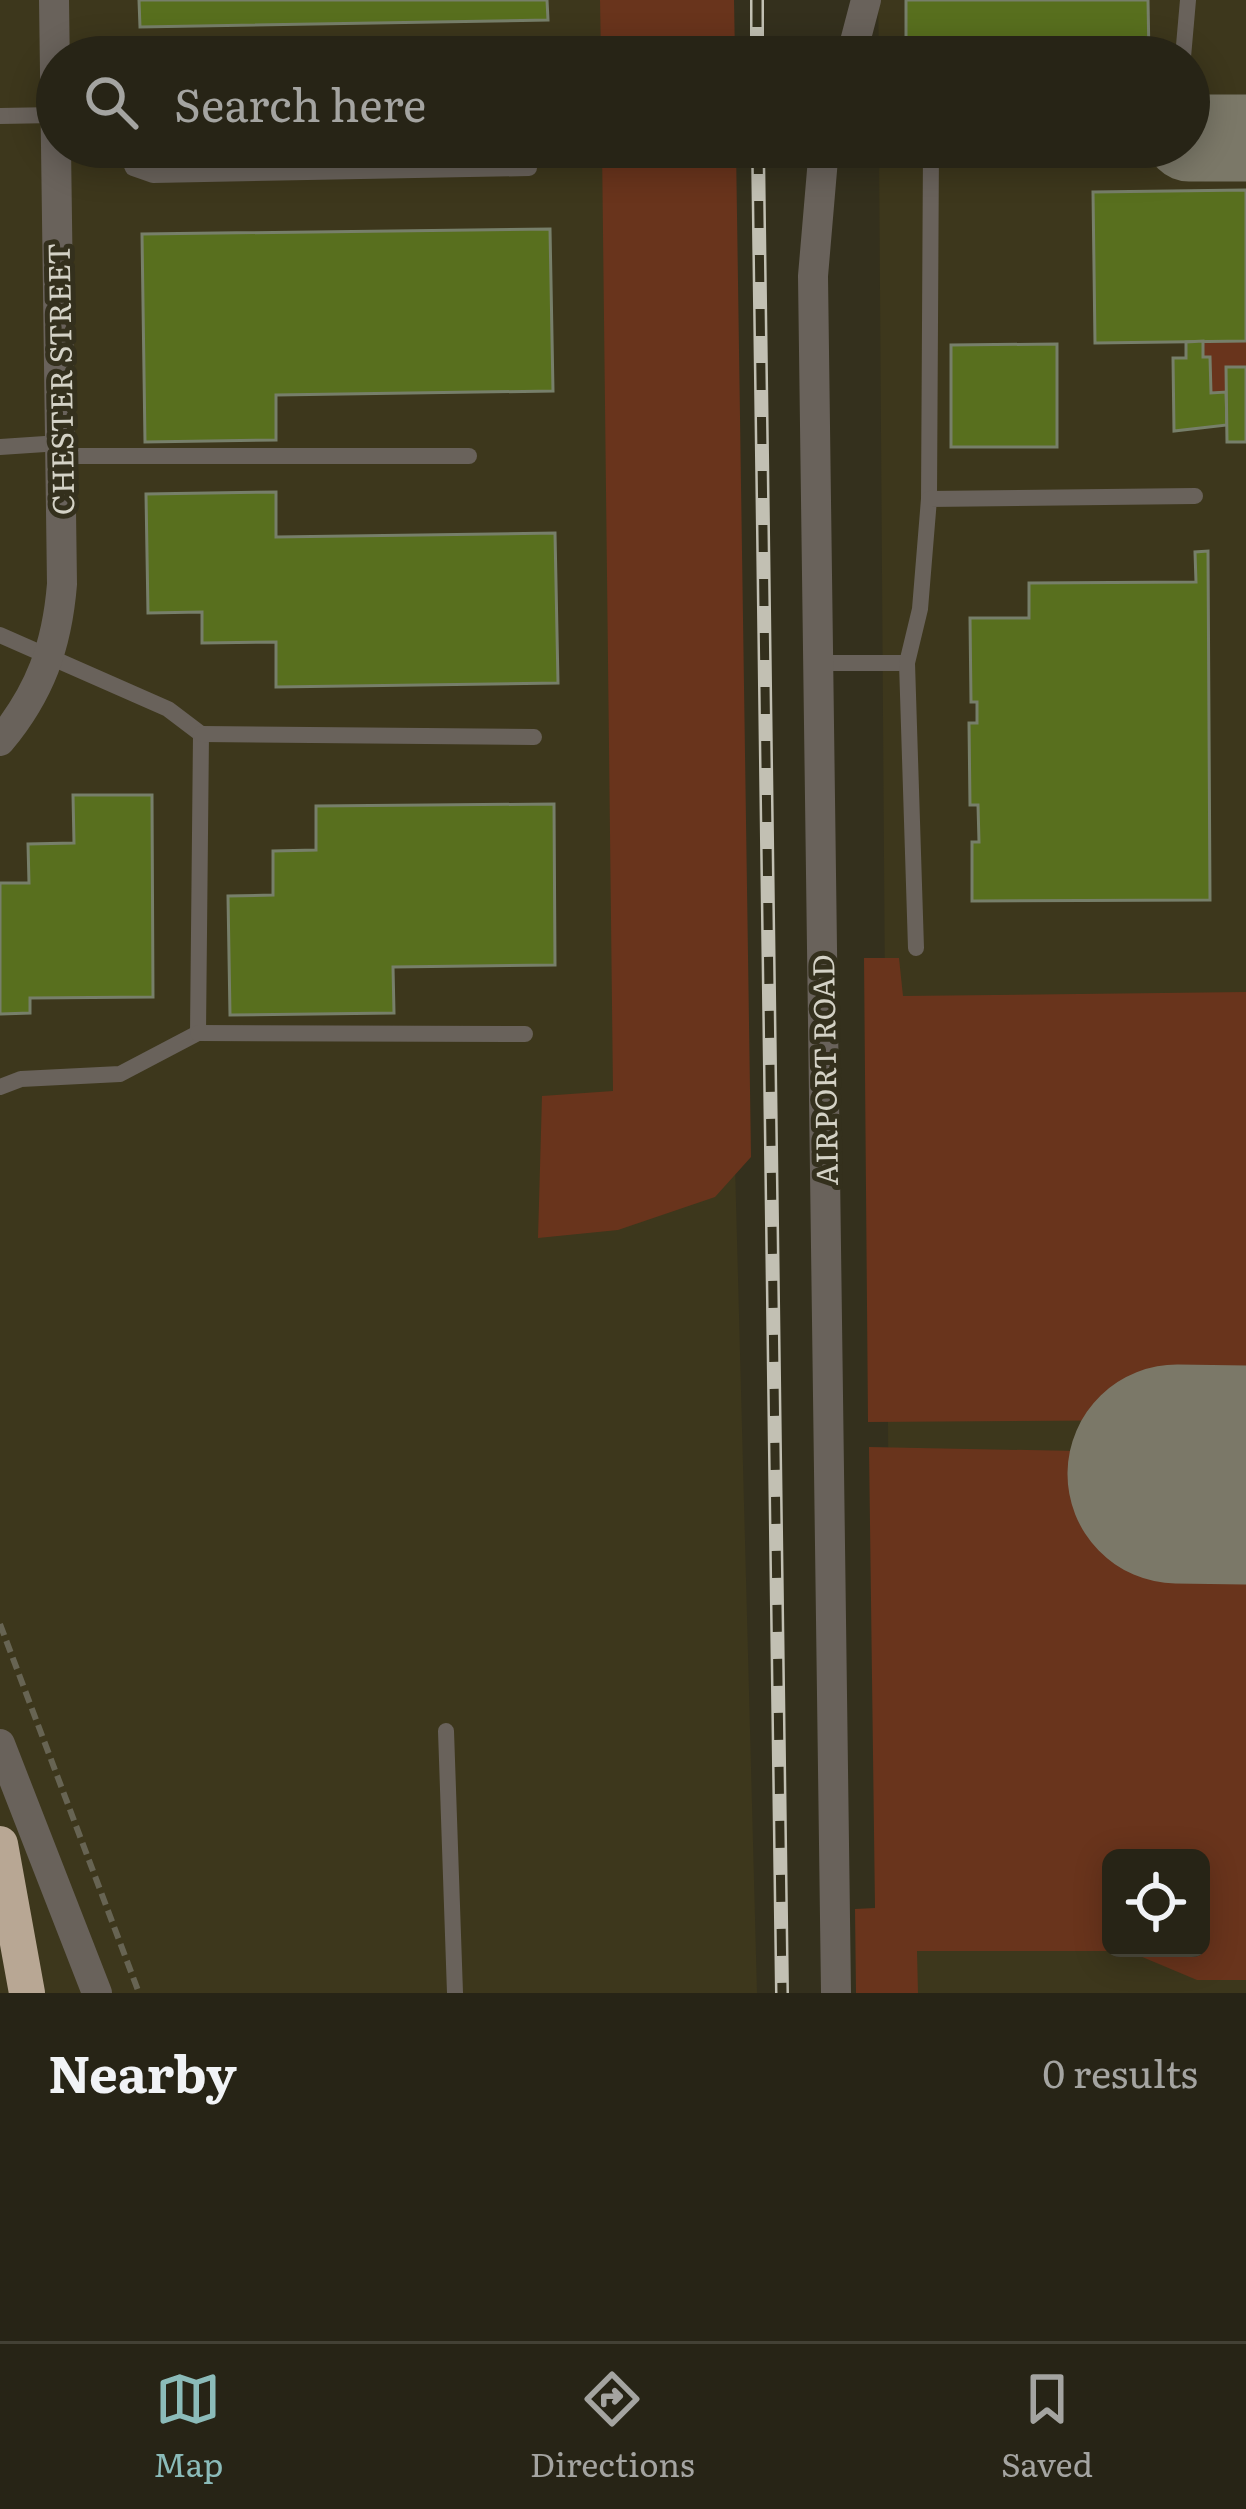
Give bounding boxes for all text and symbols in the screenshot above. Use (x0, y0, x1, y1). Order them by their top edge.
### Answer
search box (36, 36, 1210, 168)
icon: search (78, 69, 144, 135)
text: Search here (174, 69, 426, 136)
street label: CHESTER STREET (35, 242, 83, 516)
street label: AIRPORT ROAD (799, 954, 847, 1186)
map controls (1102, 1849, 1210, 1957)
button: locate (1102, 1849, 1210, 1957)
text: Nearby (48, 2033, 237, 2109)
text: 0 results (1043, 2042, 1198, 2100)
tab: Map (153, 2366, 223, 2487)
tab: Directions (530, 2366, 695, 2487)
tab: Saved (1001, 2366, 1093, 2487)

